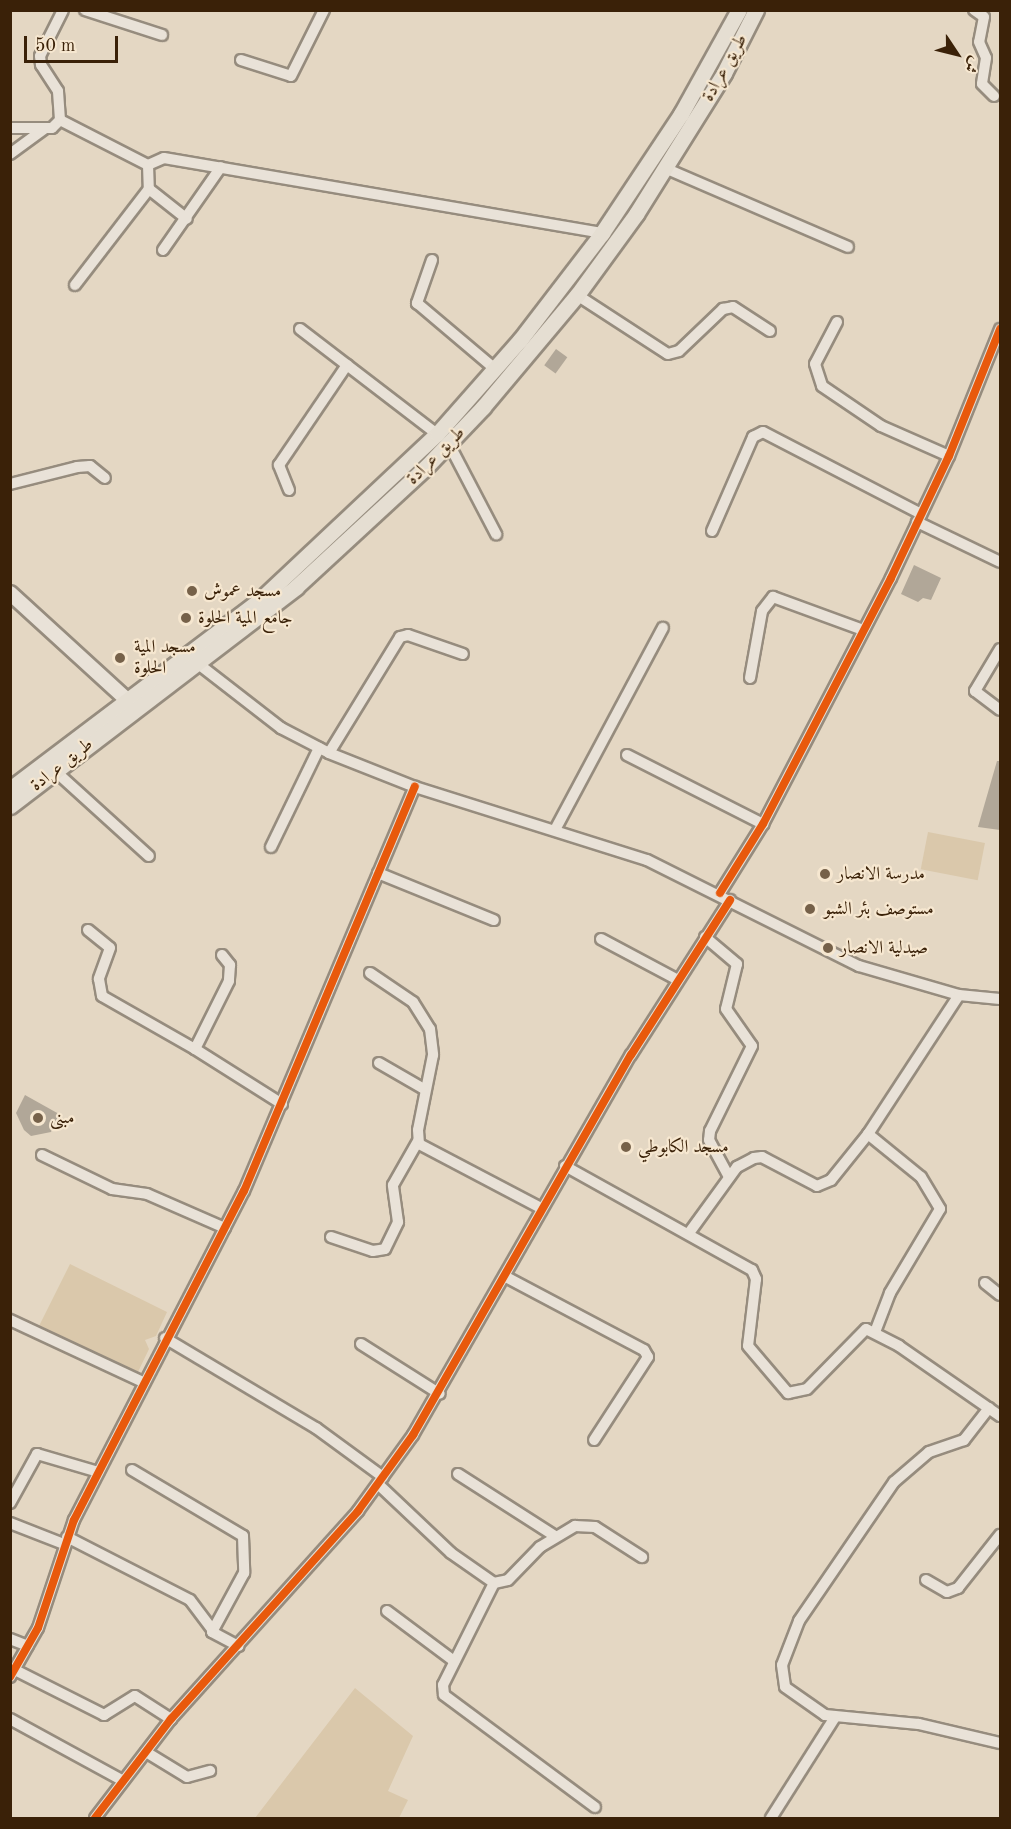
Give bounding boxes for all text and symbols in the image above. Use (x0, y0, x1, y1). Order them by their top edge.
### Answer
scale bar (27, 24, 122, 62)
north arrow (927, 24, 987, 84)
street label: طريق عرادة (698, 31, 752, 105)
text: 50 m (35, 37, 75, 55)
text: ش (961, 53, 983, 75)
street label: طريق عرادة (402, 422, 470, 490)
place label: مسجد عموش (204, 580, 281, 602)
marker: مسجد عموش (185, 584, 199, 598)
place label: جامع المية الحلوة (198, 607, 293, 629)
marker: جامع المية الحلوة (179, 611, 193, 625)
place label: مسجد المية الحلوة (134, 637, 196, 680)
marker: مسجد المية الحلوة (111, 649, 129, 667)
street label: طريق عرادة (26, 734, 98, 796)
place label: مدرسة الانصار (837, 863, 925, 885)
marker: مدرسة الانصار (818, 867, 832, 881)
place label: مستوصف بئر الشبو (824, 898, 934, 920)
marker: مستوصف بئر الشبو (801, 900, 819, 918)
place label: صيدلية الانصار (840, 937, 928, 959)
marker: صيدلية الانصار (821, 941, 835, 955)
place label: مبنى (50, 1107, 74, 1129)
marker: مبنى (31, 1111, 45, 1125)
place label: مسجد الكابوطي (638, 1136, 729, 1158)
marker: مسجد الكابوطي (619, 1140, 633, 1154)

